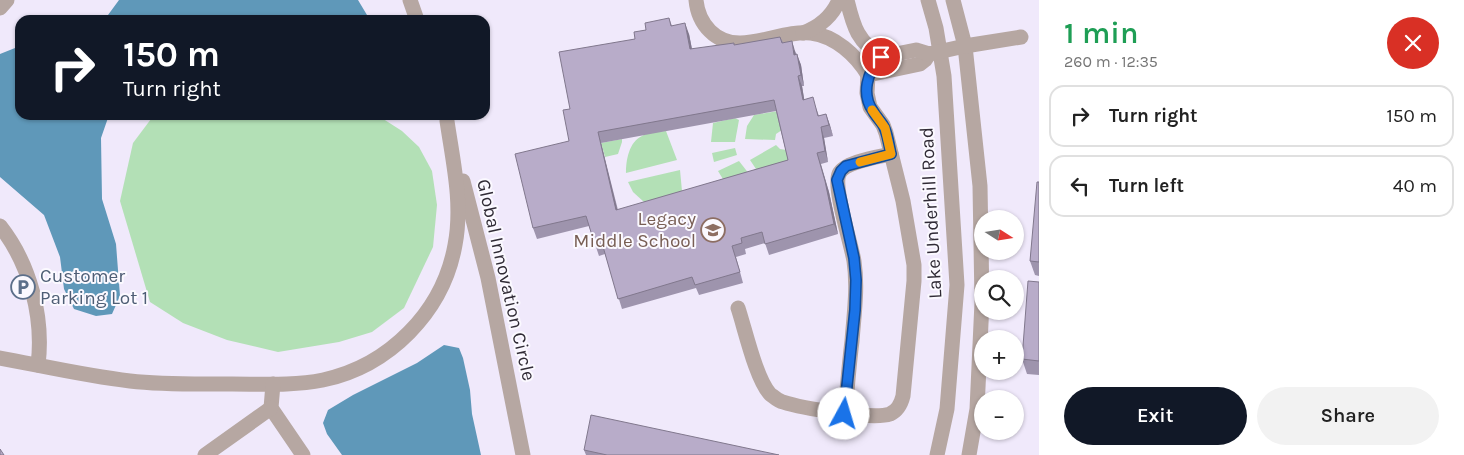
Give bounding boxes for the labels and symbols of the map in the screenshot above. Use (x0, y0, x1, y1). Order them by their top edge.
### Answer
pin (860, 36, 902, 78)
street label: Lake Underhill Road (916, 126, 946, 300)
street label: Global Innovation Circle (472, 177, 540, 383)
place label: Legacy Middle School (573, 208, 696, 252)
north arrow (974, 210, 1024, 260)
school or university icon: Legacy Middle School (700, 217, 726, 243)
place label: Customer Parking Lot 1 (40, 265, 148, 309)
parking icon: Customer Parking Lot 1 (10, 274, 36, 300)
position arrow (817, 387, 869, 439)

